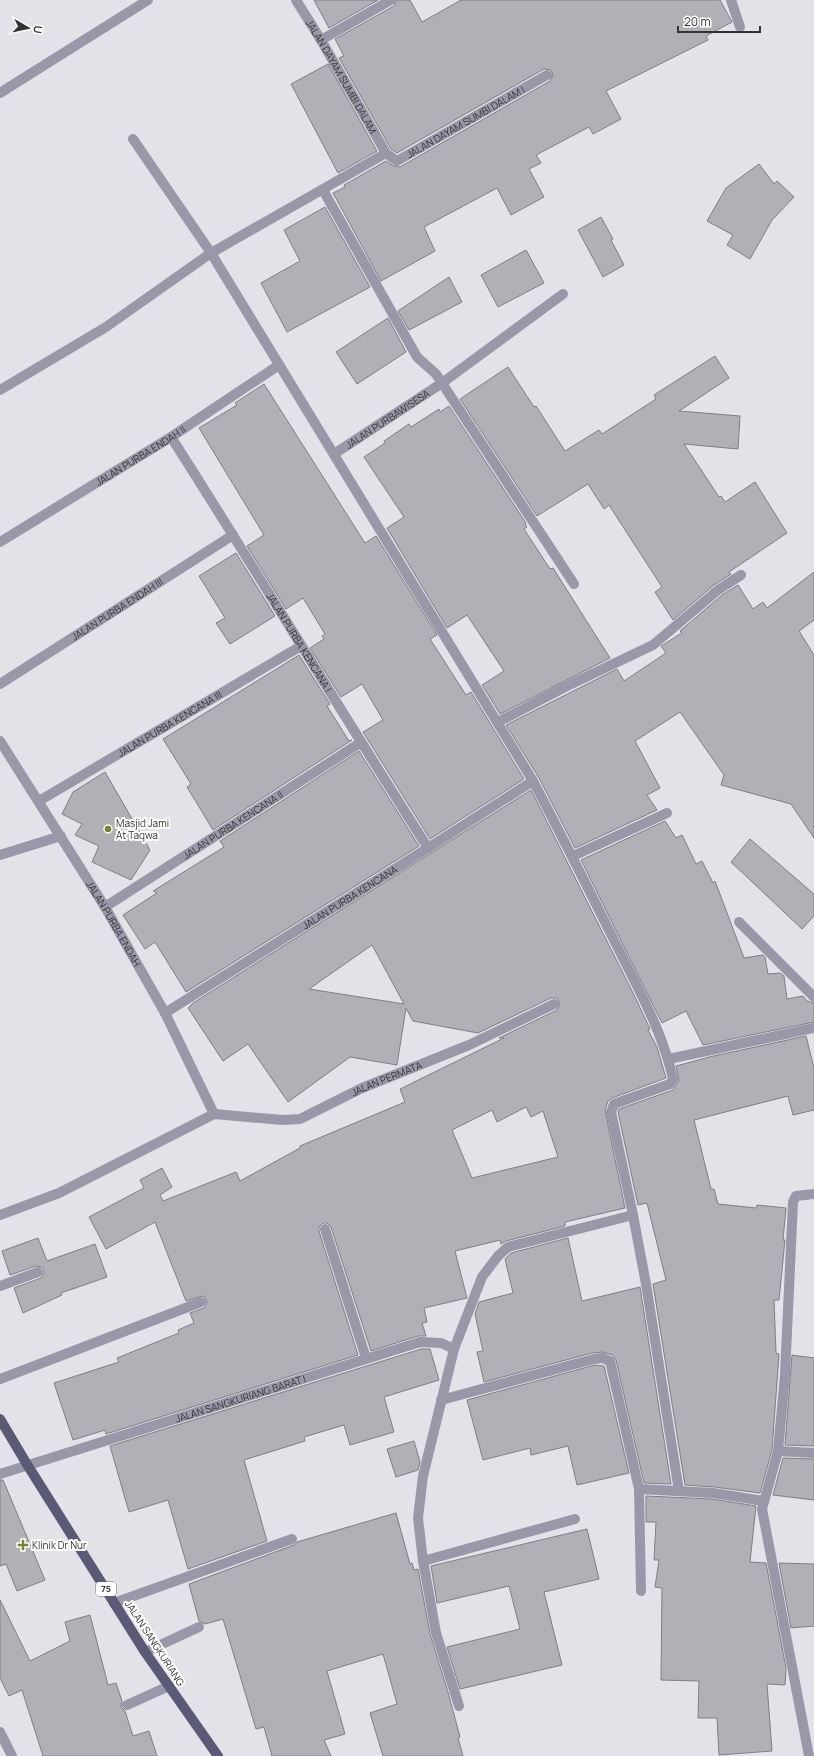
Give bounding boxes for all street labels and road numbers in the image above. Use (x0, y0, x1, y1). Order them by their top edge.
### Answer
street label: JALAN DAYAM SUMBI DALAM (303, 17, 380, 136)
street label: JALAN DAYAM SUMBI DALAM I (404, 82, 527, 161)
street label: JALAN PURBAWISESA (343, 386, 433, 452)
street label: JALAN PURBA ENDAH II (93, 422, 188, 489)
street label: JALAN PURBA ENDAH III (69, 575, 166, 644)
street label: JALAN PURBA KENCANA I (263, 590, 335, 695)
street label: JALAN PURBA KENCANA III (115, 687, 225, 760)
street label: JALAN PURBA KENCANA II (180, 787, 286, 862)
street label: JALAN PURBA KENCANA (299, 862, 401, 932)
street label: JALAN PURBA ENDAH (83, 878, 144, 969)
street label: JALAN PERMATA (349, 1057, 425, 1099)
street label: JALAN SANGKURIANG BARAT I (173, 1371, 307, 1426)
road number: 75 (96, 1582, 116, 1596)
street label: JALAN SANGKURIANG (122, 1598, 188, 1688)

